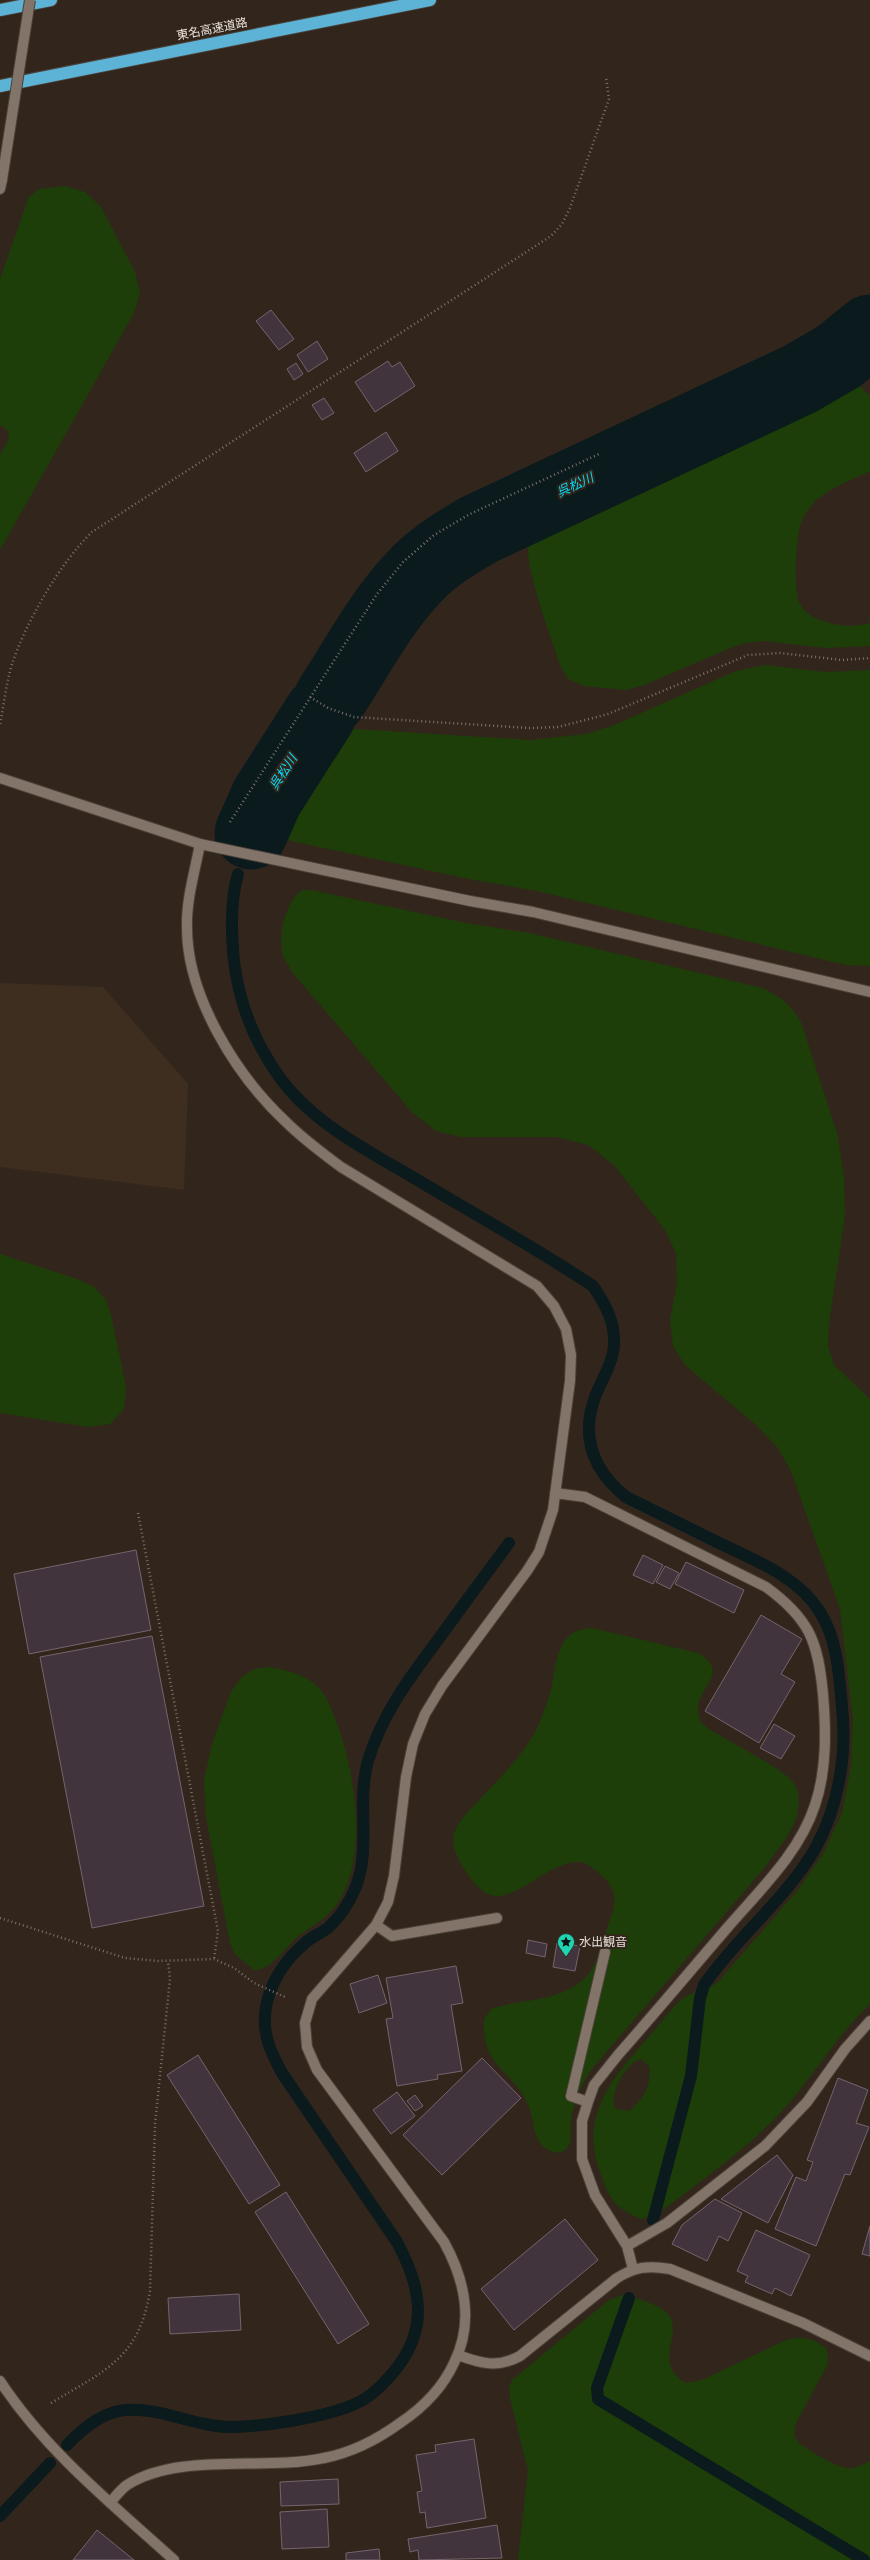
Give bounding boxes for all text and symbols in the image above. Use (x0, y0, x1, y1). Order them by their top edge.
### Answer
street label: 東名高速道路 (175, 15, 249, 43)
water label: 呉松川 (554, 469, 598, 500)
water label: 呉松川 (266, 750, 301, 792)
place icon: 水出観音 (556, 1932, 576, 1957)
place label: 水出観音 (579, 1935, 627, 1949)

